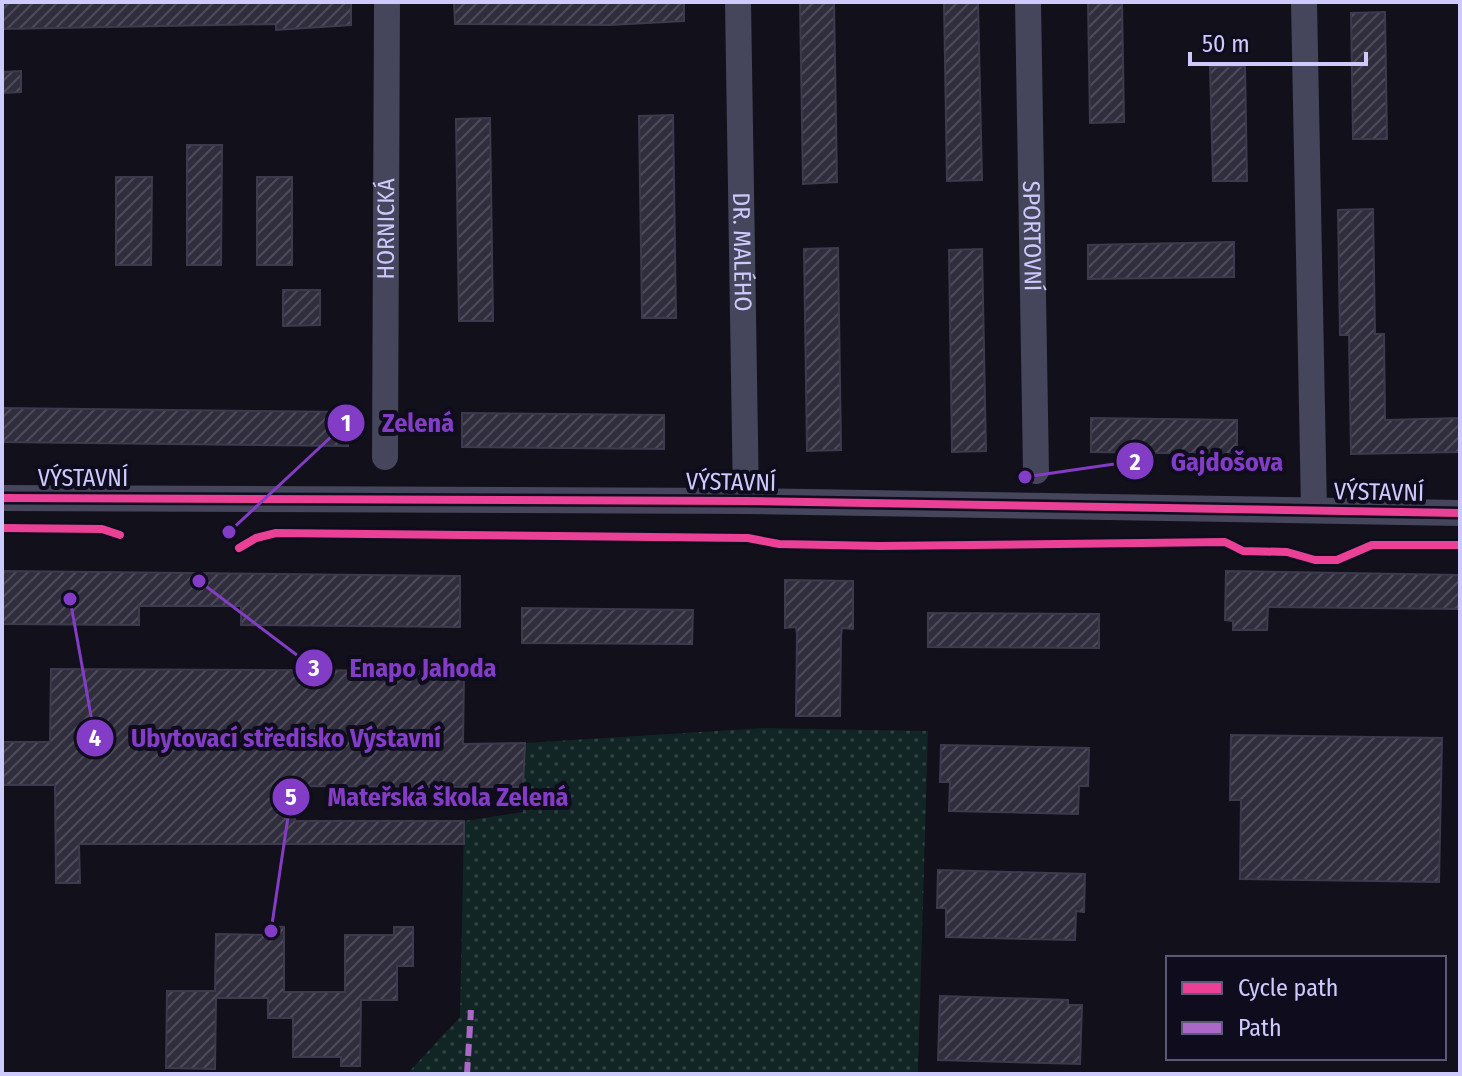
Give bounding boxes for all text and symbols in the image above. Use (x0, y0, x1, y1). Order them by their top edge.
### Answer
scale bar (1190, 16, 1366, 66)
text: 50 m (1202, 30, 1250, 58)
street label: HORNICKÁ (371, 178, 400, 280)
street label: SPORTOVNÍ (1017, 180, 1048, 291)
street label: DR. MALÉHO (727, 192, 757, 312)
callout: Zelená (326, 398, 470, 448)
text: Zelená (382, 408, 454, 439)
text: 1 (341, 409, 351, 437)
callout: Gajdošova (1115, 436, 1300, 486)
text: Gajdošova (1171, 447, 1283, 478)
text: 2 (1128, 448, 1141, 476)
street label: VÝSTAVNÍ (38, 463, 128, 492)
street label: VÝSTAVNÍ (686, 466, 776, 497)
street label: VÝSTAVNÍ (1334, 476, 1424, 507)
callout: Enapo Jahoda (294, 643, 513, 693)
text: Enapo Jahoda (349, 653, 497, 684)
text: 3 (307, 654, 320, 682)
callout: Ubytovací středisko Výstavní (75, 713, 457, 763)
text: Ubytovací středisko Výstavní (131, 723, 441, 754)
text: 4 (89, 724, 101, 752)
callout: Mateřská škola Zelená (271, 772, 584, 822)
text: Mateřská škola Zelená (328, 782, 569, 813)
text: 5 (285, 783, 297, 811)
legend (1166, 956, 1446, 1060)
text: Cycle path (1238, 974, 1338, 1002)
text: Path (1238, 1014, 1282, 1042)

